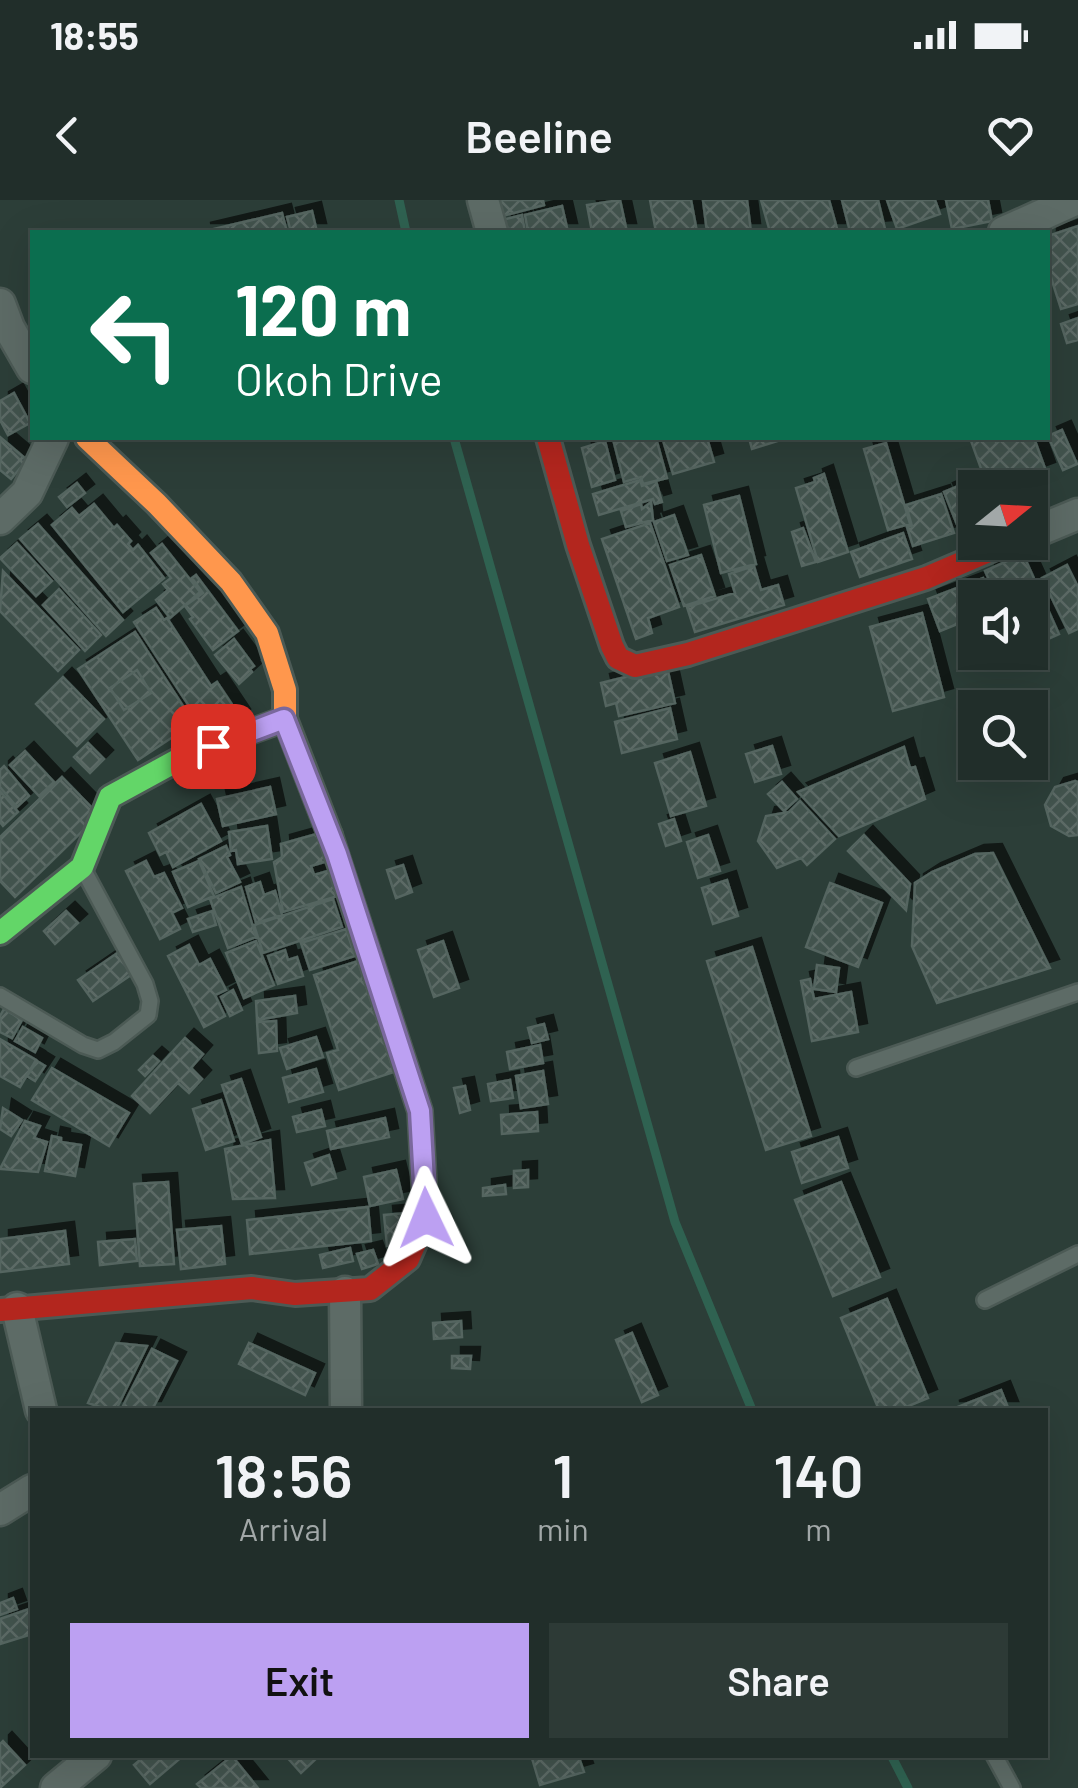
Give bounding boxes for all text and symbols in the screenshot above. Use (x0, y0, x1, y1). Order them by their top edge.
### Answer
text: 18:55 (50, 12, 139, 58)
icon: back (40, 108, 95, 163)
text: Beeline (465, 108, 613, 162)
icon: heart (983, 108, 1038, 163)
text: 120 m (235, 266, 411, 350)
icon: left (70, 270, 200, 400)
text: Okoh Drive (235, 351, 443, 405)
north arrow (958, 470, 1048, 560)
map controls (958, 470, 1048, 780)
button: sound (958, 580, 1048, 670)
button: search (958, 690, 1048, 780)
pin (171, 704, 256, 789)
icon: arrive (186, 719, 241, 774)
position arrow (374, 1166, 478, 1270)
text: 18:56 (214, 1438, 352, 1510)
text: 1 (552, 1438, 573, 1510)
text: 140 (773, 1438, 864, 1510)
text: Arrival (239, 1509, 328, 1547)
text: min (537, 1509, 589, 1547)
text: m (805, 1509, 832, 1547)
button: Exit (70, 1623, 529, 1738)
button: Share (549, 1623, 1008, 1738)

